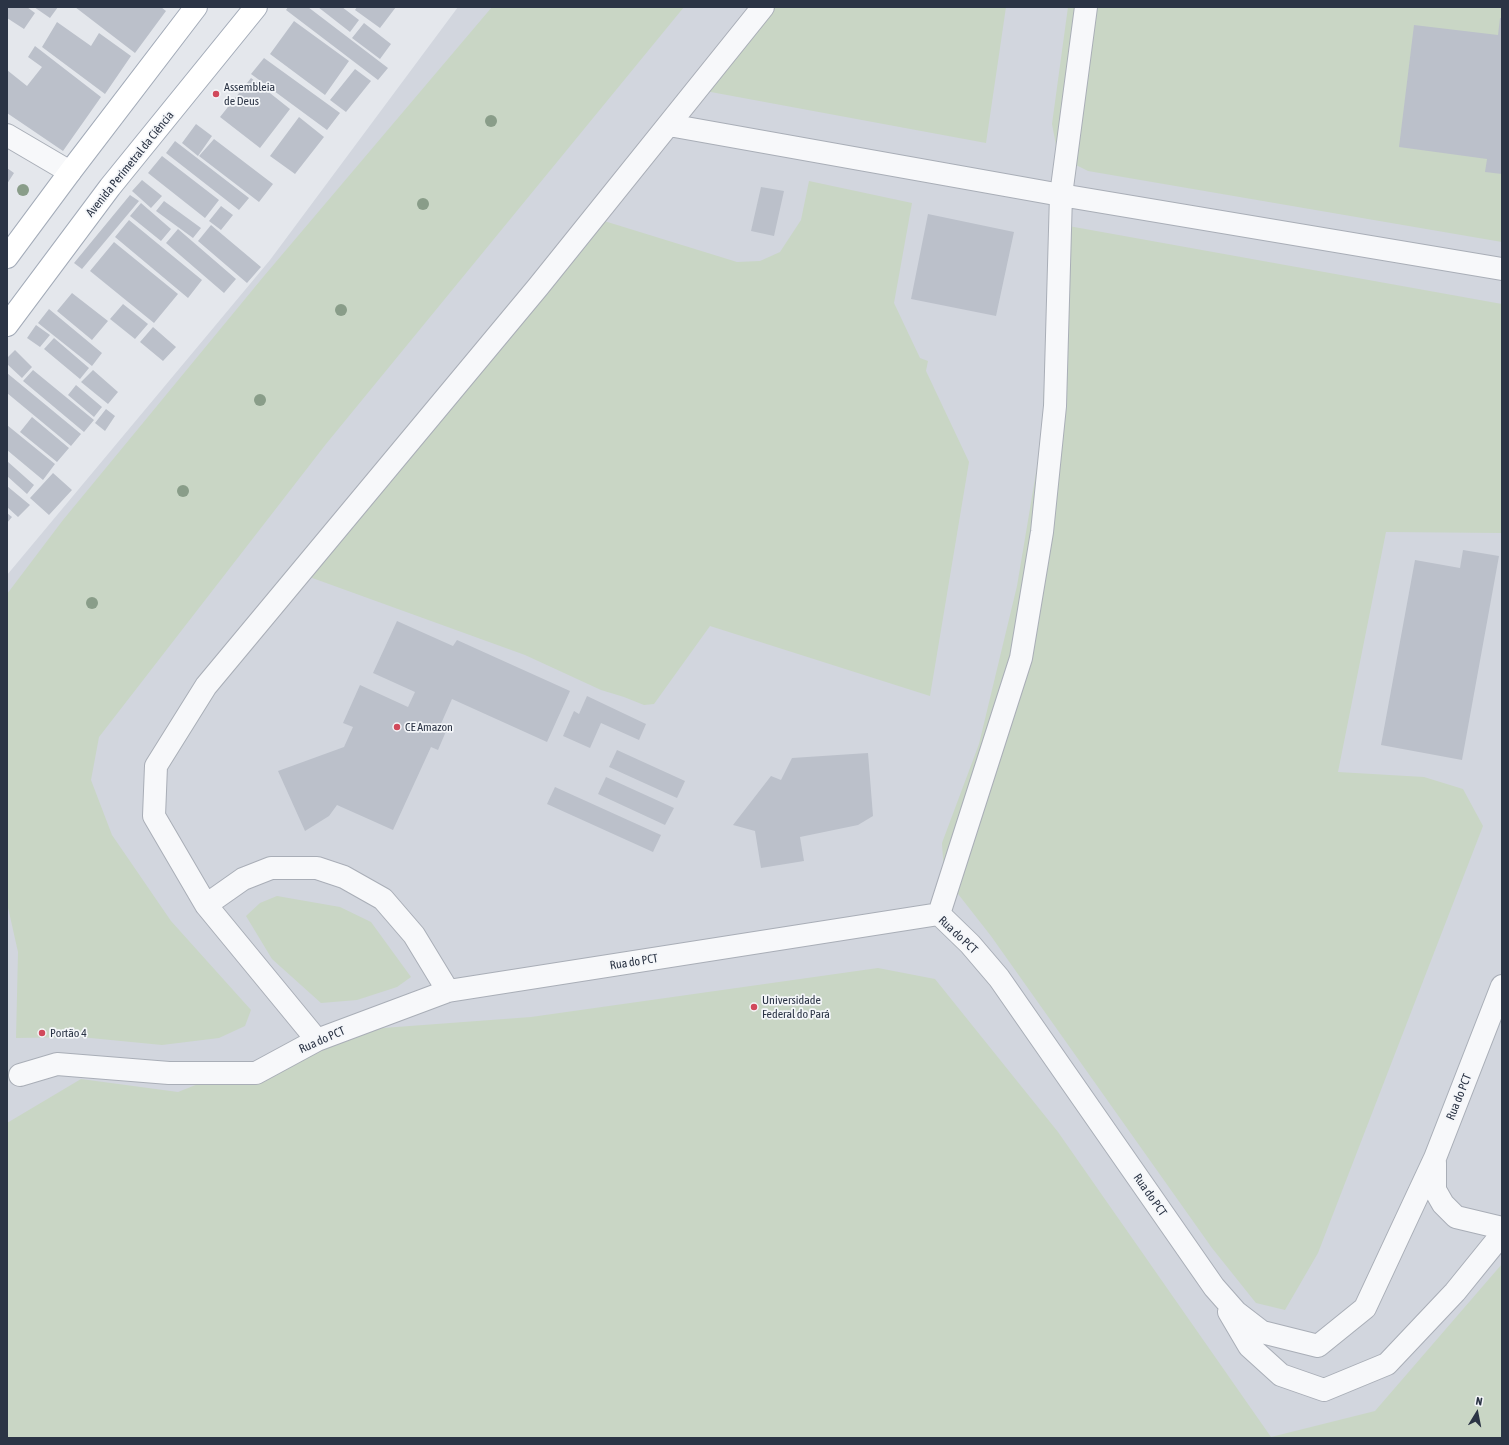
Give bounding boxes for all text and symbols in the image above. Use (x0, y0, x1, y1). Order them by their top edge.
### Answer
place label: Assembleia de Deus (224, 80, 275, 108)
marker: Assembleia de Deus (211, 89, 221, 99)
street label: Avenida Perimetral da Ciência (83, 108, 177, 220)
place label: CE Amazon (405, 720, 453, 734)
marker: CE Amazon (392, 722, 402, 732)
street label: Rua do PCT (935, 913, 981, 957)
street label: Rua do PCT (609, 951, 659, 973)
place label: Universidade Federal do Pará (762, 993, 830, 1021)
marker: Universidade Federal do Pará (749, 1002, 759, 1012)
street label: Rua do PCT (297, 1024, 347, 1056)
place label: Portão 4 (50, 1026, 87, 1040)
marker: Portão 4 (37, 1028, 47, 1038)
street label: Rua do PCT (1443, 1072, 1475, 1122)
street label: Rua do PCT (1130, 1171, 1170, 1219)
north arrow (1457, 1393, 1497, 1433)
text: N (1475, 1395, 1483, 1408)

